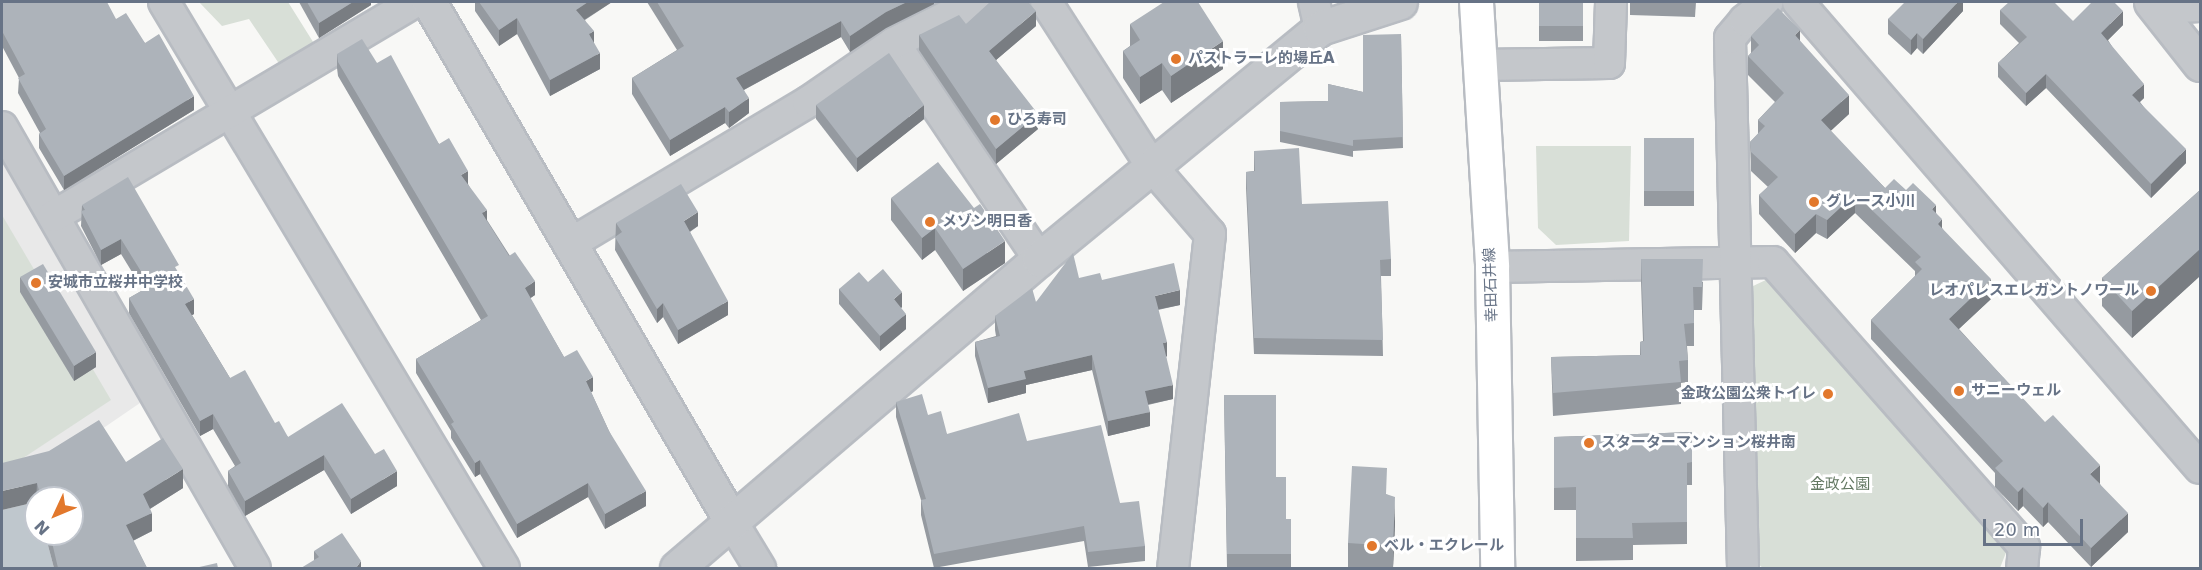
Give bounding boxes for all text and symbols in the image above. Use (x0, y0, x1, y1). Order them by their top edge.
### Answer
place label: パストラーレ的場丘A (1188, 50, 1335, 68)
marker: パストラーレ的場丘A (1169, 52, 1183, 66)
place label: ひろ寿司 (1007, 111, 1067, 129)
marker: ひろ寿司 (988, 113, 1002, 127)
place label: グレース小川 (1826, 193, 1916, 211)
marker: グレース小川 (1807, 195, 1821, 209)
place label: メゾン明日香 (942, 213, 1032, 231)
marker: メゾン明日香 (923, 215, 937, 229)
street label: 幸田石井線 (1481, 247, 1501, 323)
place label: 安城市立桜井中学校 (48, 274, 183, 292)
marker: 安城市立桜井中学校 (29, 276, 43, 290)
place label: レオパレスエレガントノワール (1929, 282, 2139, 300)
marker: レオパレスエレガントノワール (2144, 284, 2158, 298)
place label: サニーウェル (1971, 382, 2061, 400)
marker: サニーウェル (1952, 384, 1966, 398)
place label: 金政公園公衆トイレ (1681, 385, 1816, 403)
marker: 金政公園公衆トイレ (1821, 387, 1835, 401)
place label: スターターマンション桜井南 (1601, 434, 1796, 452)
marker: スターターマンション桜井南 (1582, 436, 1596, 450)
park label: 金政公園 (1810, 476, 1870, 494)
north arrow (24, 486, 84, 546)
scale bar (1986, 507, 2086, 545)
text: N (31, 516, 54, 539)
text: 20 m (1994, 519, 2040, 540)
place label: ベル・エクレール (1384, 537, 1504, 555)
marker: ベル・エクレール (1365, 539, 1379, 553)

